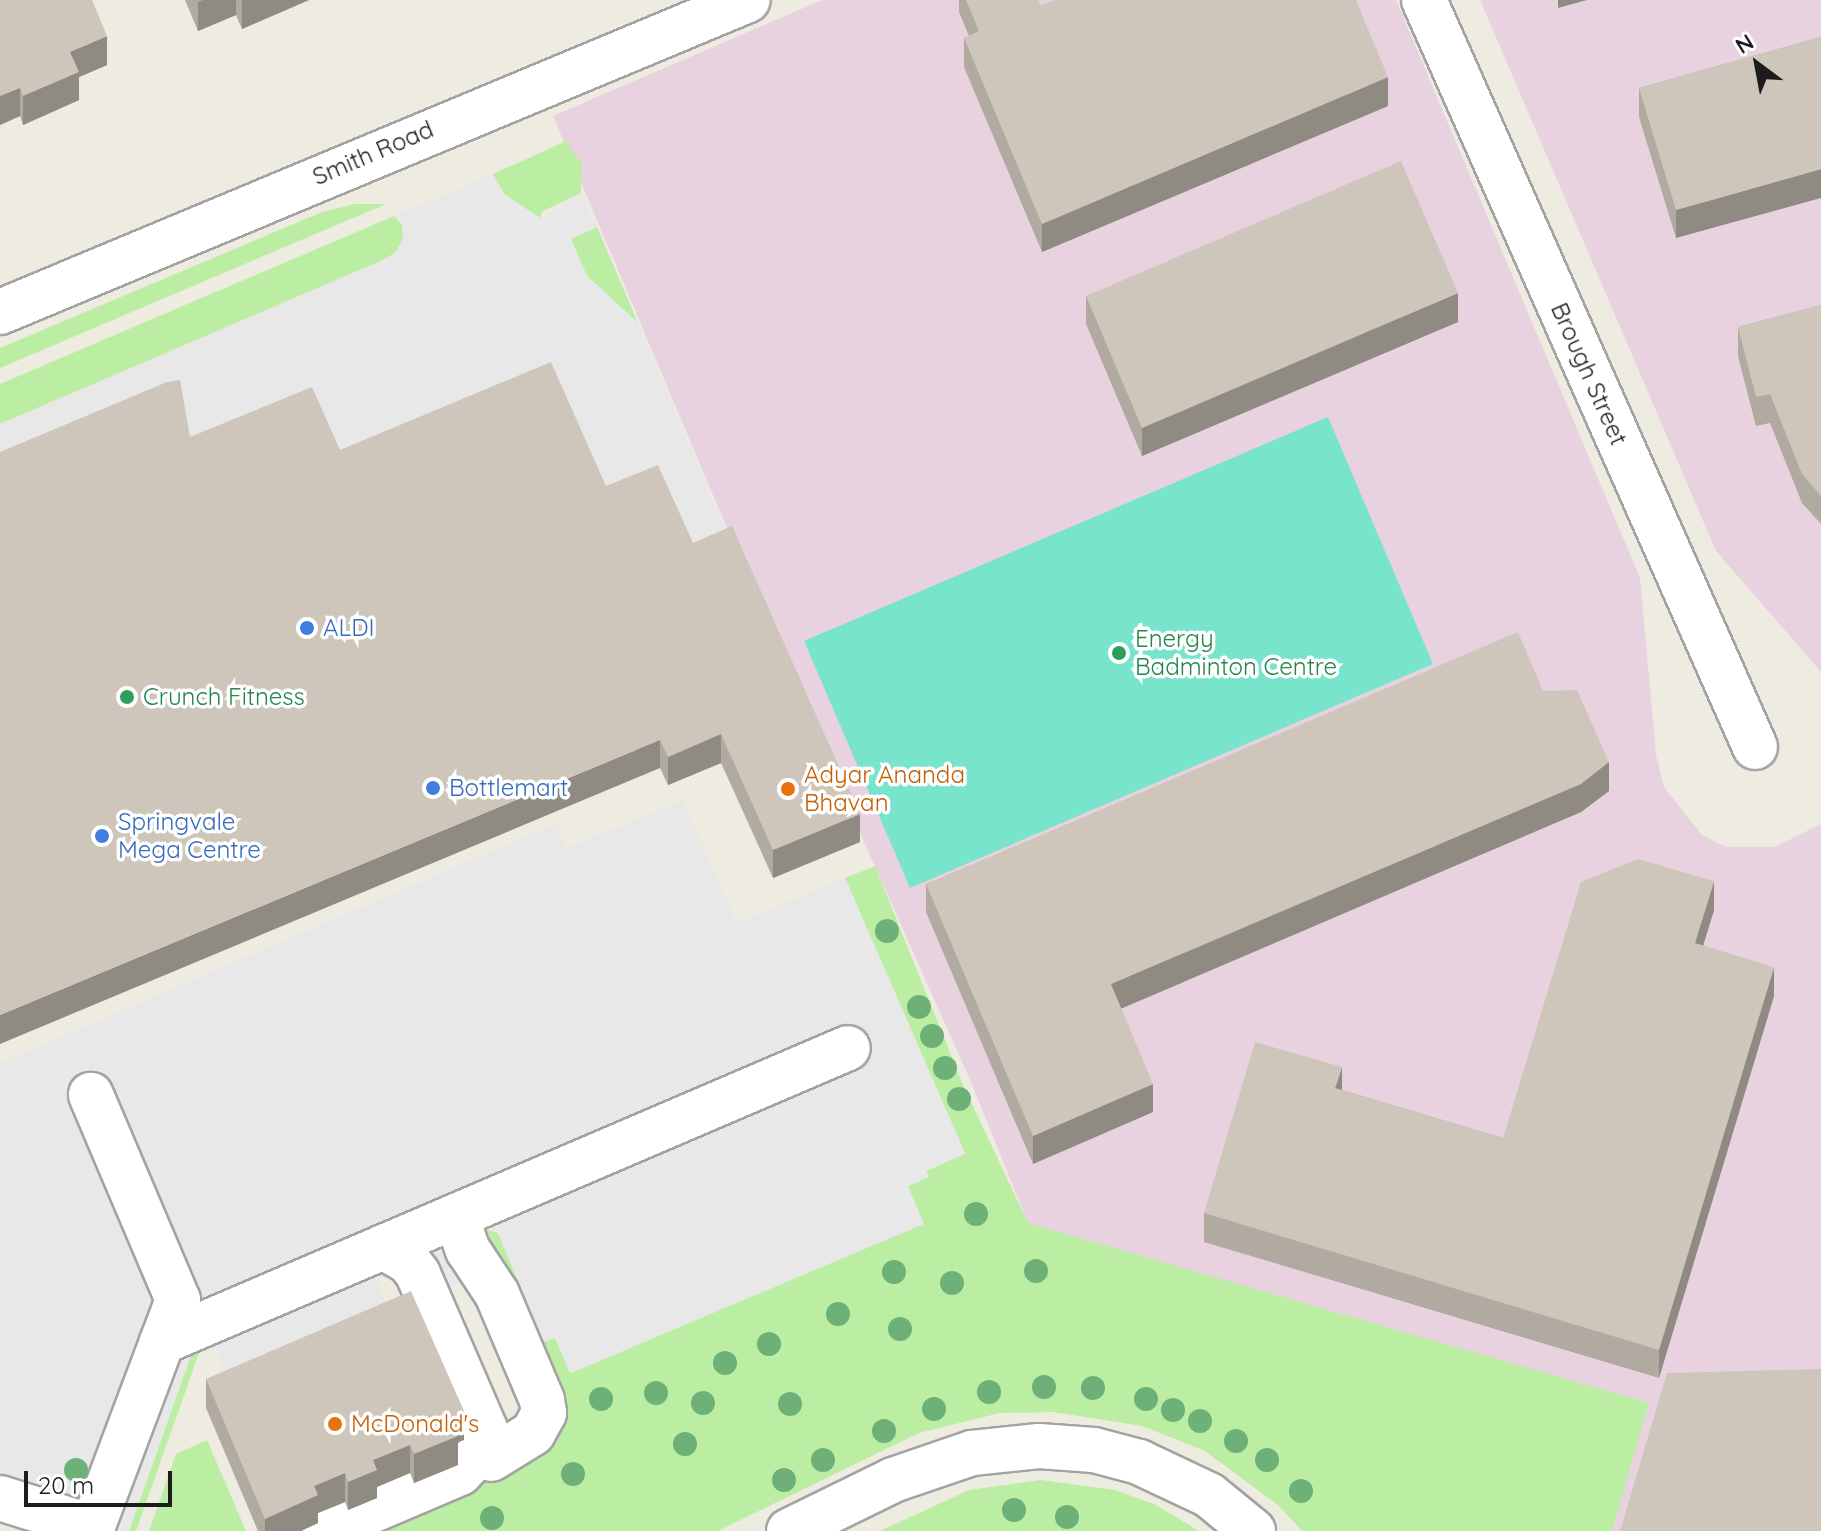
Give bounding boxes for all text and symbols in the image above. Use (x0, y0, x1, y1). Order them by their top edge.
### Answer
north arrow (1717, 24, 1797, 104)
text: N (1730, 27, 1759, 60)
street label: Smith Road (308, 115, 438, 191)
street label: Brough Street (1545, 298, 1633, 450)
place label: ALDI (323, 614, 375, 642)
marker: ALDI (298, 619, 316, 637)
place label: Energy Badminton Centre (1135, 625, 1337, 681)
marker: Energy Badminton Centre (1110, 644, 1128, 662)
place label: Crunch Fitness (143, 683, 305, 711)
marker: Crunch Fitness (118, 688, 136, 706)
place label: Adyar Ananda Bhavan (804, 761, 965, 817)
place label: Bottlemart (449, 774, 568, 802)
marker: Bottlemart (424, 779, 442, 797)
marker: Adyar Ananda Bhavan (779, 780, 797, 798)
place label: Springvale Mega Centre (118, 808, 261, 864)
marker: Springvale Mega Centre (93, 827, 111, 845)
place label: McDonald's (351, 1410, 479, 1438)
marker: McDonald's (326, 1415, 344, 1433)
scale bar (28, 1455, 176, 1505)
text: 20 m (38, 1470, 94, 1500)

